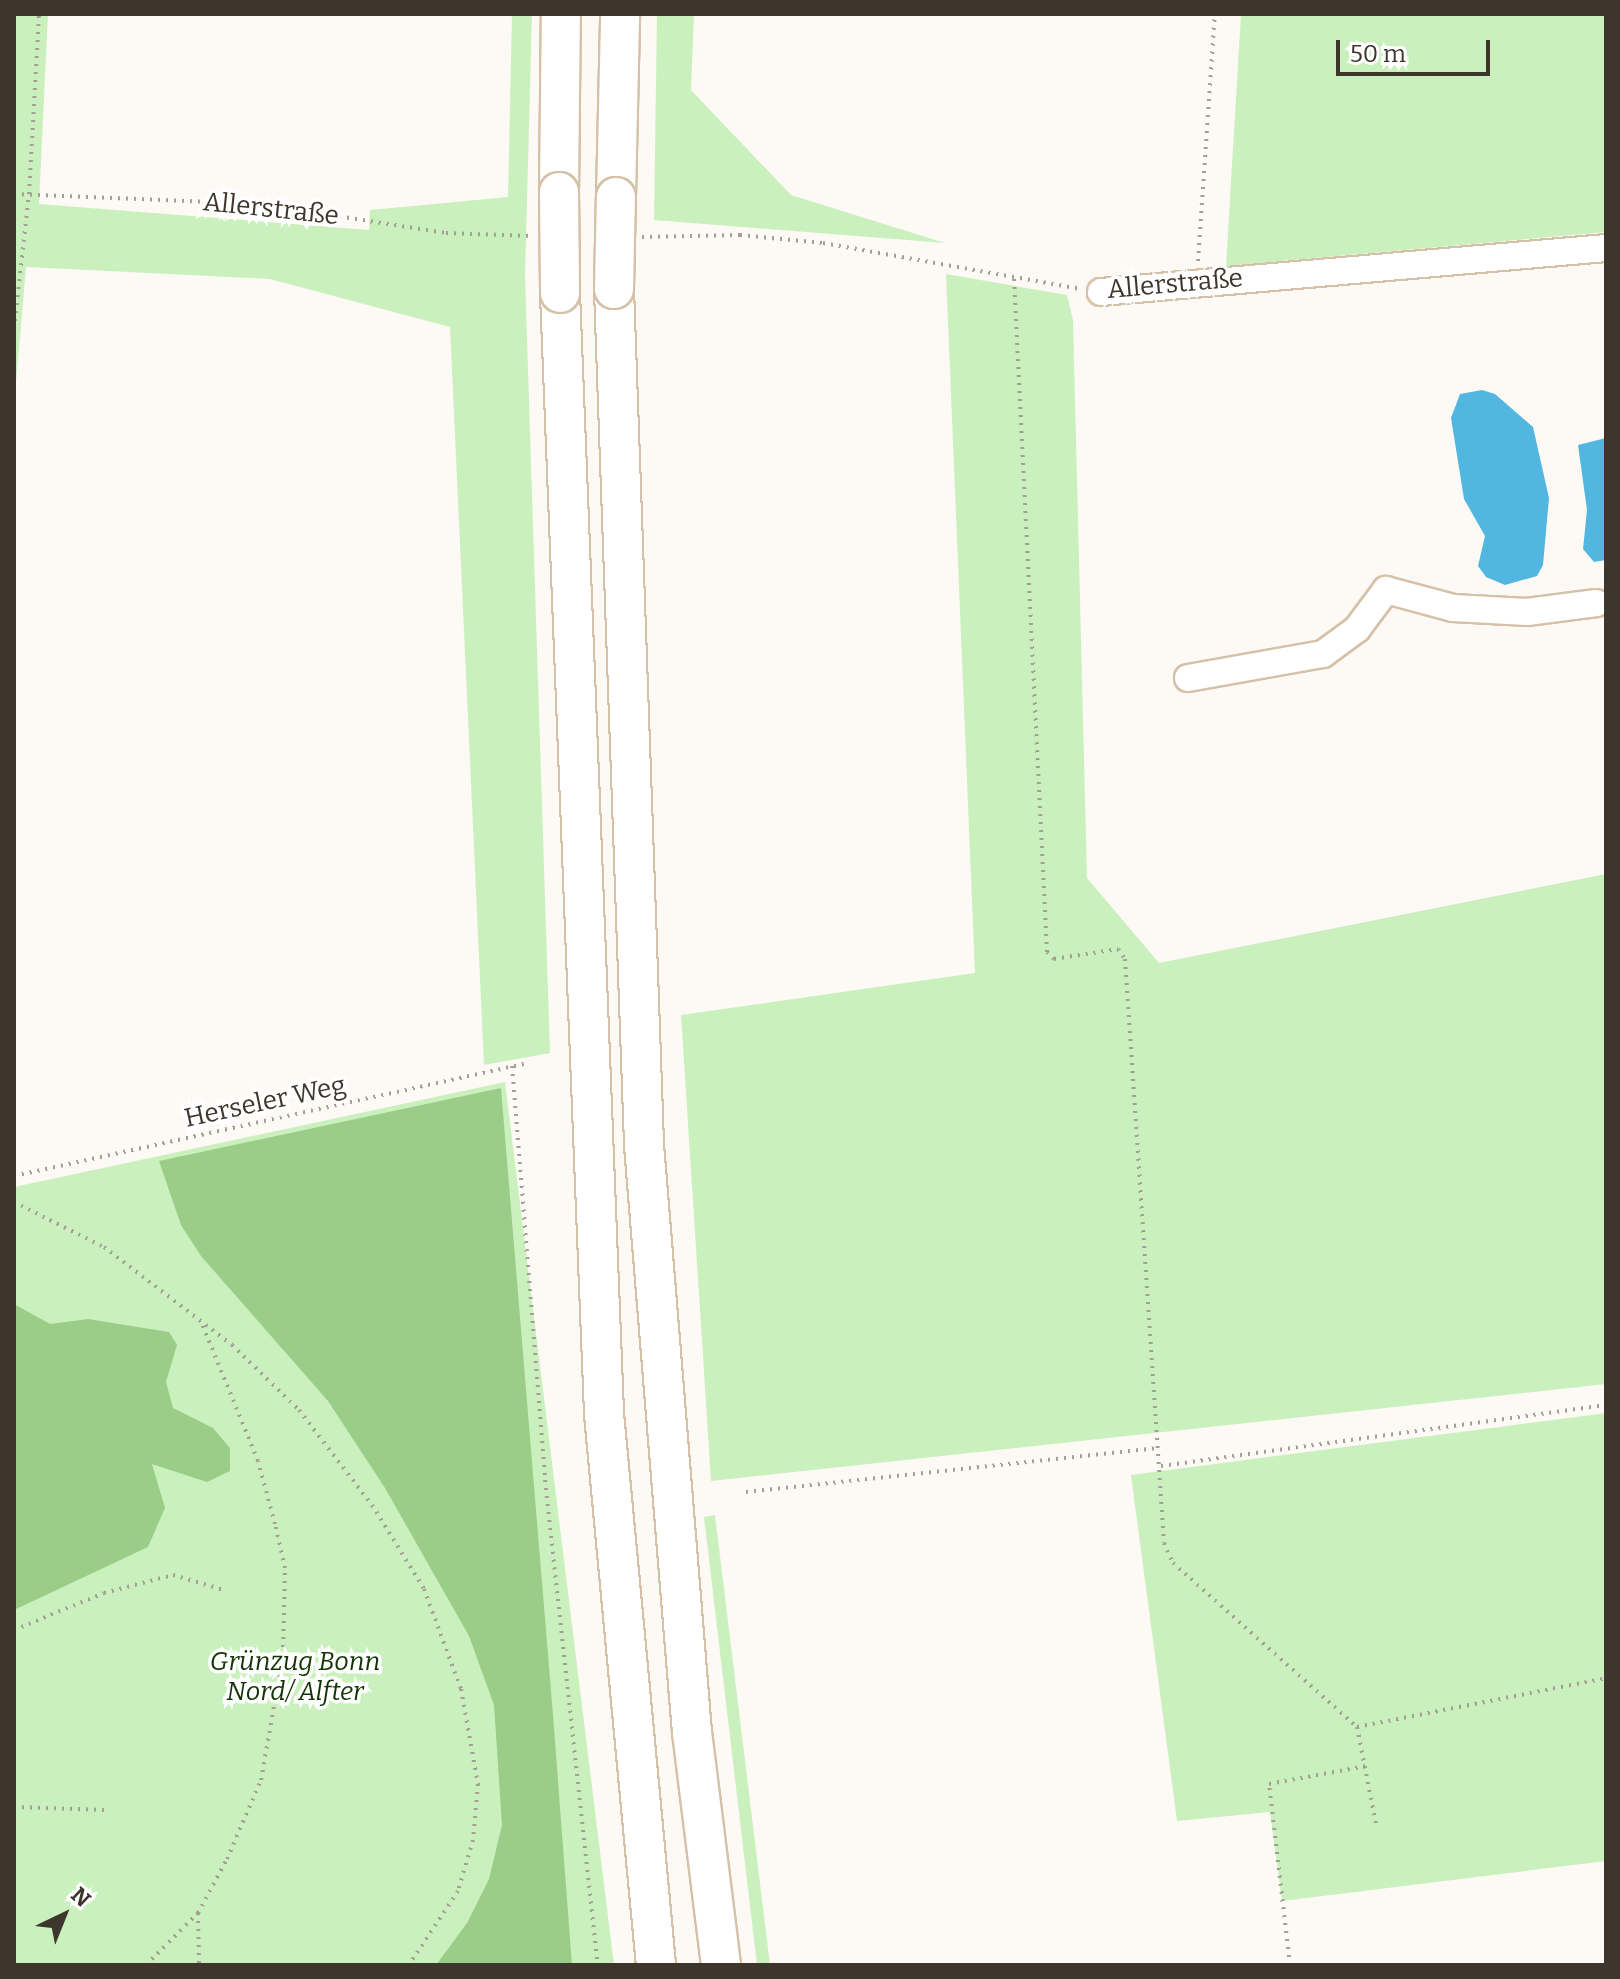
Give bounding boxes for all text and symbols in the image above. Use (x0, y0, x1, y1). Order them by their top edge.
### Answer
scale bar (1340, 24, 1494, 74)
text: 50 m (1350, 40, 1406, 68)
street label: Allerstraße (202, 186, 340, 232)
street label: Allerstraße (1106, 263, 1244, 305)
street label: Herseler Weg (181, 1070, 349, 1134)
park label: Grünzug Bonn Nord/ Alfter (210, 1646, 380, 1708)
north arrow (24, 1875, 104, 1955)
text: N (65, 1881, 96, 1913)

